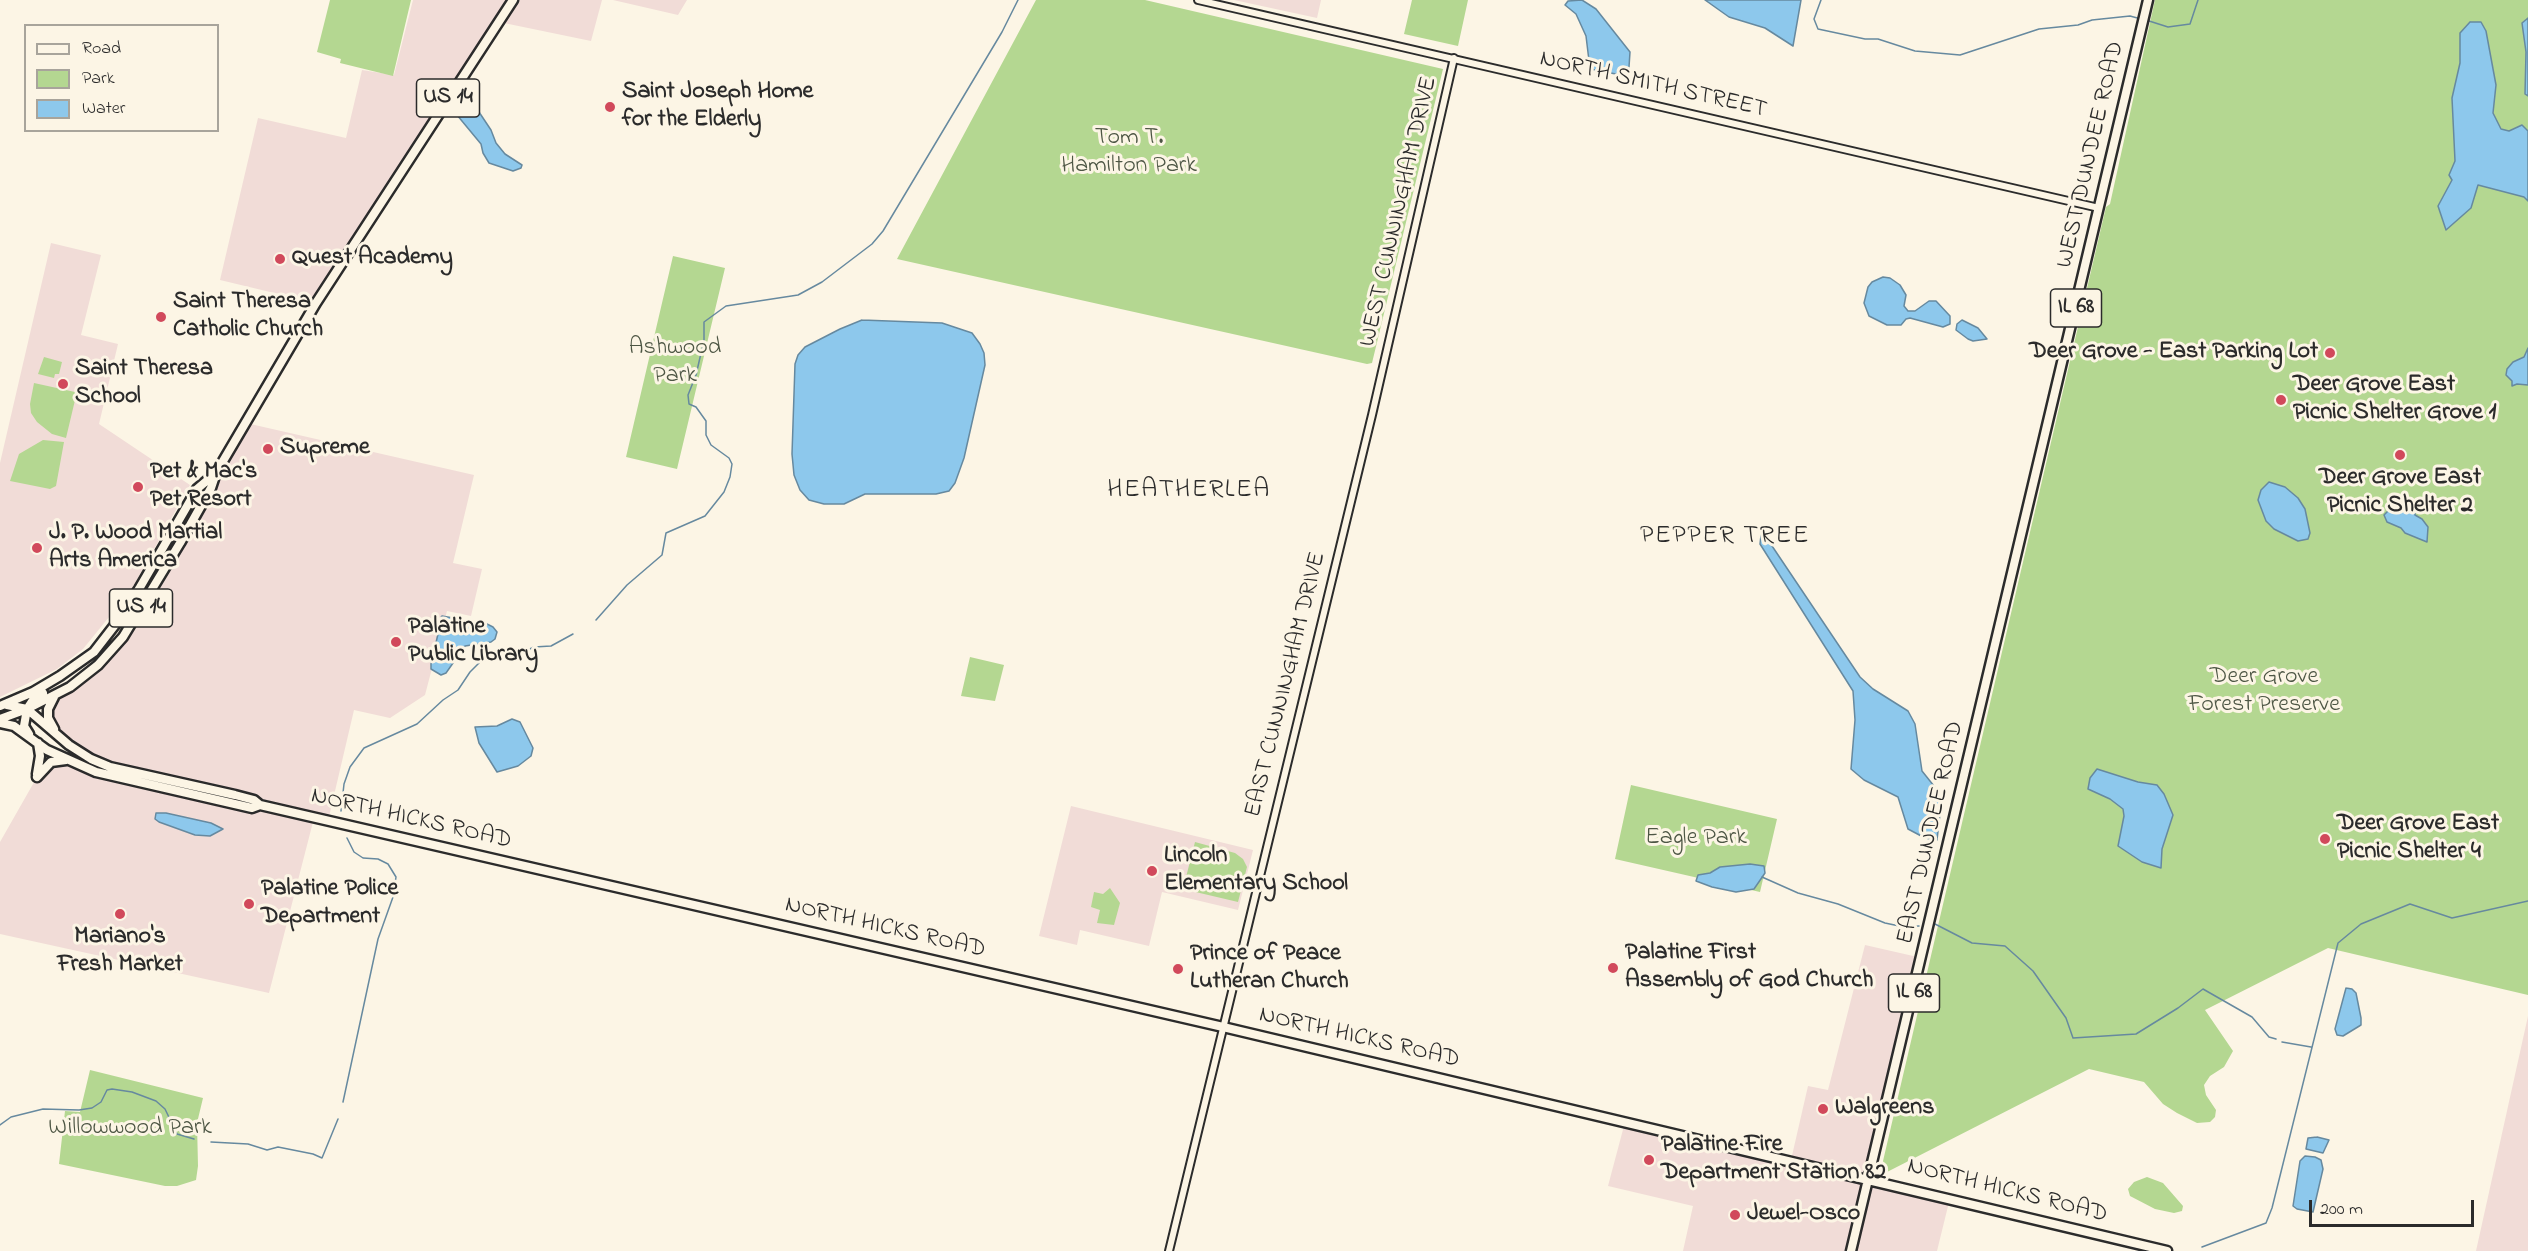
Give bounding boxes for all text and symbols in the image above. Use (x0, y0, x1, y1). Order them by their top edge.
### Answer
legend (24, 24, 219, 132)
text: Road (82, 36, 121, 62)
street label: WEST DUNDEE ROAD (2052, 39, 2132, 271)
street label: NORTH SMITH STREET (1537, 46, 1769, 126)
text: Park (82, 66, 115, 92)
street label: WEST CUNNINGHAM DRIVE (1355, 74, 1445, 350)
road number: US 14 (416, 79, 480, 117)
place label: Saint Joseph Home for the Elderly (622, 79, 813, 135)
text: Water (82, 96, 125, 122)
marker: Saint Joseph Home for the Elderly (603, 100, 617, 114)
park label: Tom T. Hamilton Park (1061, 125, 1197, 181)
place label: Quest Academy (292, 245, 453, 273)
marker: Quest Academy (273, 252, 287, 266)
place label: Saint Theresa Catholic Church (173, 289, 323, 345)
road number: IL 68 (2050, 289, 2102, 327)
marker: Saint Theresa Catholic Church (154, 310, 168, 324)
park label: Ashwood Park (629, 335, 721, 391)
place label: Deer Grove - East Parking Lot (2029, 339, 2318, 367)
marker: Deer Grove - East Parking Lot (2323, 346, 2337, 360)
place label: Saint Theresa School (75, 356, 213, 412)
place label: Deer Grove East Picnic Shelter Grove 1 (2293, 372, 2496, 428)
marker: Saint Theresa School (56, 377, 70, 391)
marker: Deer Grove East Picnic Shelter Grove 1 (2274, 393, 2288, 407)
place label: Supreme (280, 435, 370, 463)
marker: Supreme (261, 442, 275, 456)
marker: Deer Grove East Picnic Shelter 2 (2393, 448, 2407, 462)
place label: Pet & Mac's Pet Resort (150, 459, 257, 515)
place label: Deer Grove East Picnic Shelter 2 (2319, 465, 2481, 521)
district label: HEATHERLEA (1107, 476, 1271, 508)
marker: Pet & Mac's Pet Resort (131, 480, 145, 494)
place label: J. P. Wood Martial Arts America (49, 520, 222, 576)
district label: PEPPER TREE (1640, 522, 1810, 554)
marker: J. P. Wood Martial Arts America (30, 541, 44, 555)
street label: EAST CUNNINGHAM DRIVE (1240, 549, 1334, 821)
road number: US 14 (110, 589, 172, 627)
place label: Palatine Public Library (408, 614, 538, 670)
marker: Palatine Public Library (389, 635, 403, 649)
park label: Deer Grove Forest Preserve (2188, 664, 2340, 720)
street label: EAST DUNDEE ROAD (1892, 719, 1972, 947)
street label: NORTH HICKS ROAD (308, 783, 514, 857)
place label: Deer Grove East Picnic Shelter 4 (2337, 811, 2499, 867)
park label: Eagle Park (1645, 825, 1747, 853)
marker: Deer Grove East Picnic Shelter 4 (2318, 832, 2332, 846)
place label: Lincoln Elementary School (1164, 843, 1348, 899)
marker: Lincoln Elementary School (1145, 864, 1159, 878)
place label: Palatine Police Department (261, 876, 398, 932)
street label: NORTH HICKS ROAD (782, 892, 988, 966)
marker: Palatine Police Department (242, 897, 256, 911)
marker: Mariano's Fresh Market (113, 907, 127, 921)
place label: Mariano's Fresh Market (57, 924, 183, 980)
place label: Palatine First Assembly of God Church (1625, 940, 1873, 996)
place label: Prince of Peace Lutheran Church (1190, 941, 1349, 997)
marker: Palatine First Assembly of God Church (1606, 961, 1620, 975)
marker: Prince of Peace Lutheran Church (1171, 962, 1185, 976)
road number: IL 68 (1888, 974, 1940, 1012)
street label: NORTH HICKS ROAD (1256, 1002, 1462, 1076)
place label: Walgreens (1835, 1095, 1934, 1123)
marker: Walgreens (1816, 1102, 1830, 1116)
park label: Willowwood Park (48, 1115, 212, 1143)
place label: Palatine Fire Department Station 82 (1661, 1132, 1886, 1188)
marker: Palatine Fire Department Station 82 (1642, 1153, 1656, 1167)
street label: NORTH HICKS ROAD (1904, 1153, 2110, 1231)
scale bar (2312, 1188, 2477, 1226)
text: 200 m (2320, 1197, 2363, 1223)
place label: Jewel-Osco (1747, 1201, 1860, 1229)
marker: Jewel-Osco (1728, 1208, 1742, 1222)

